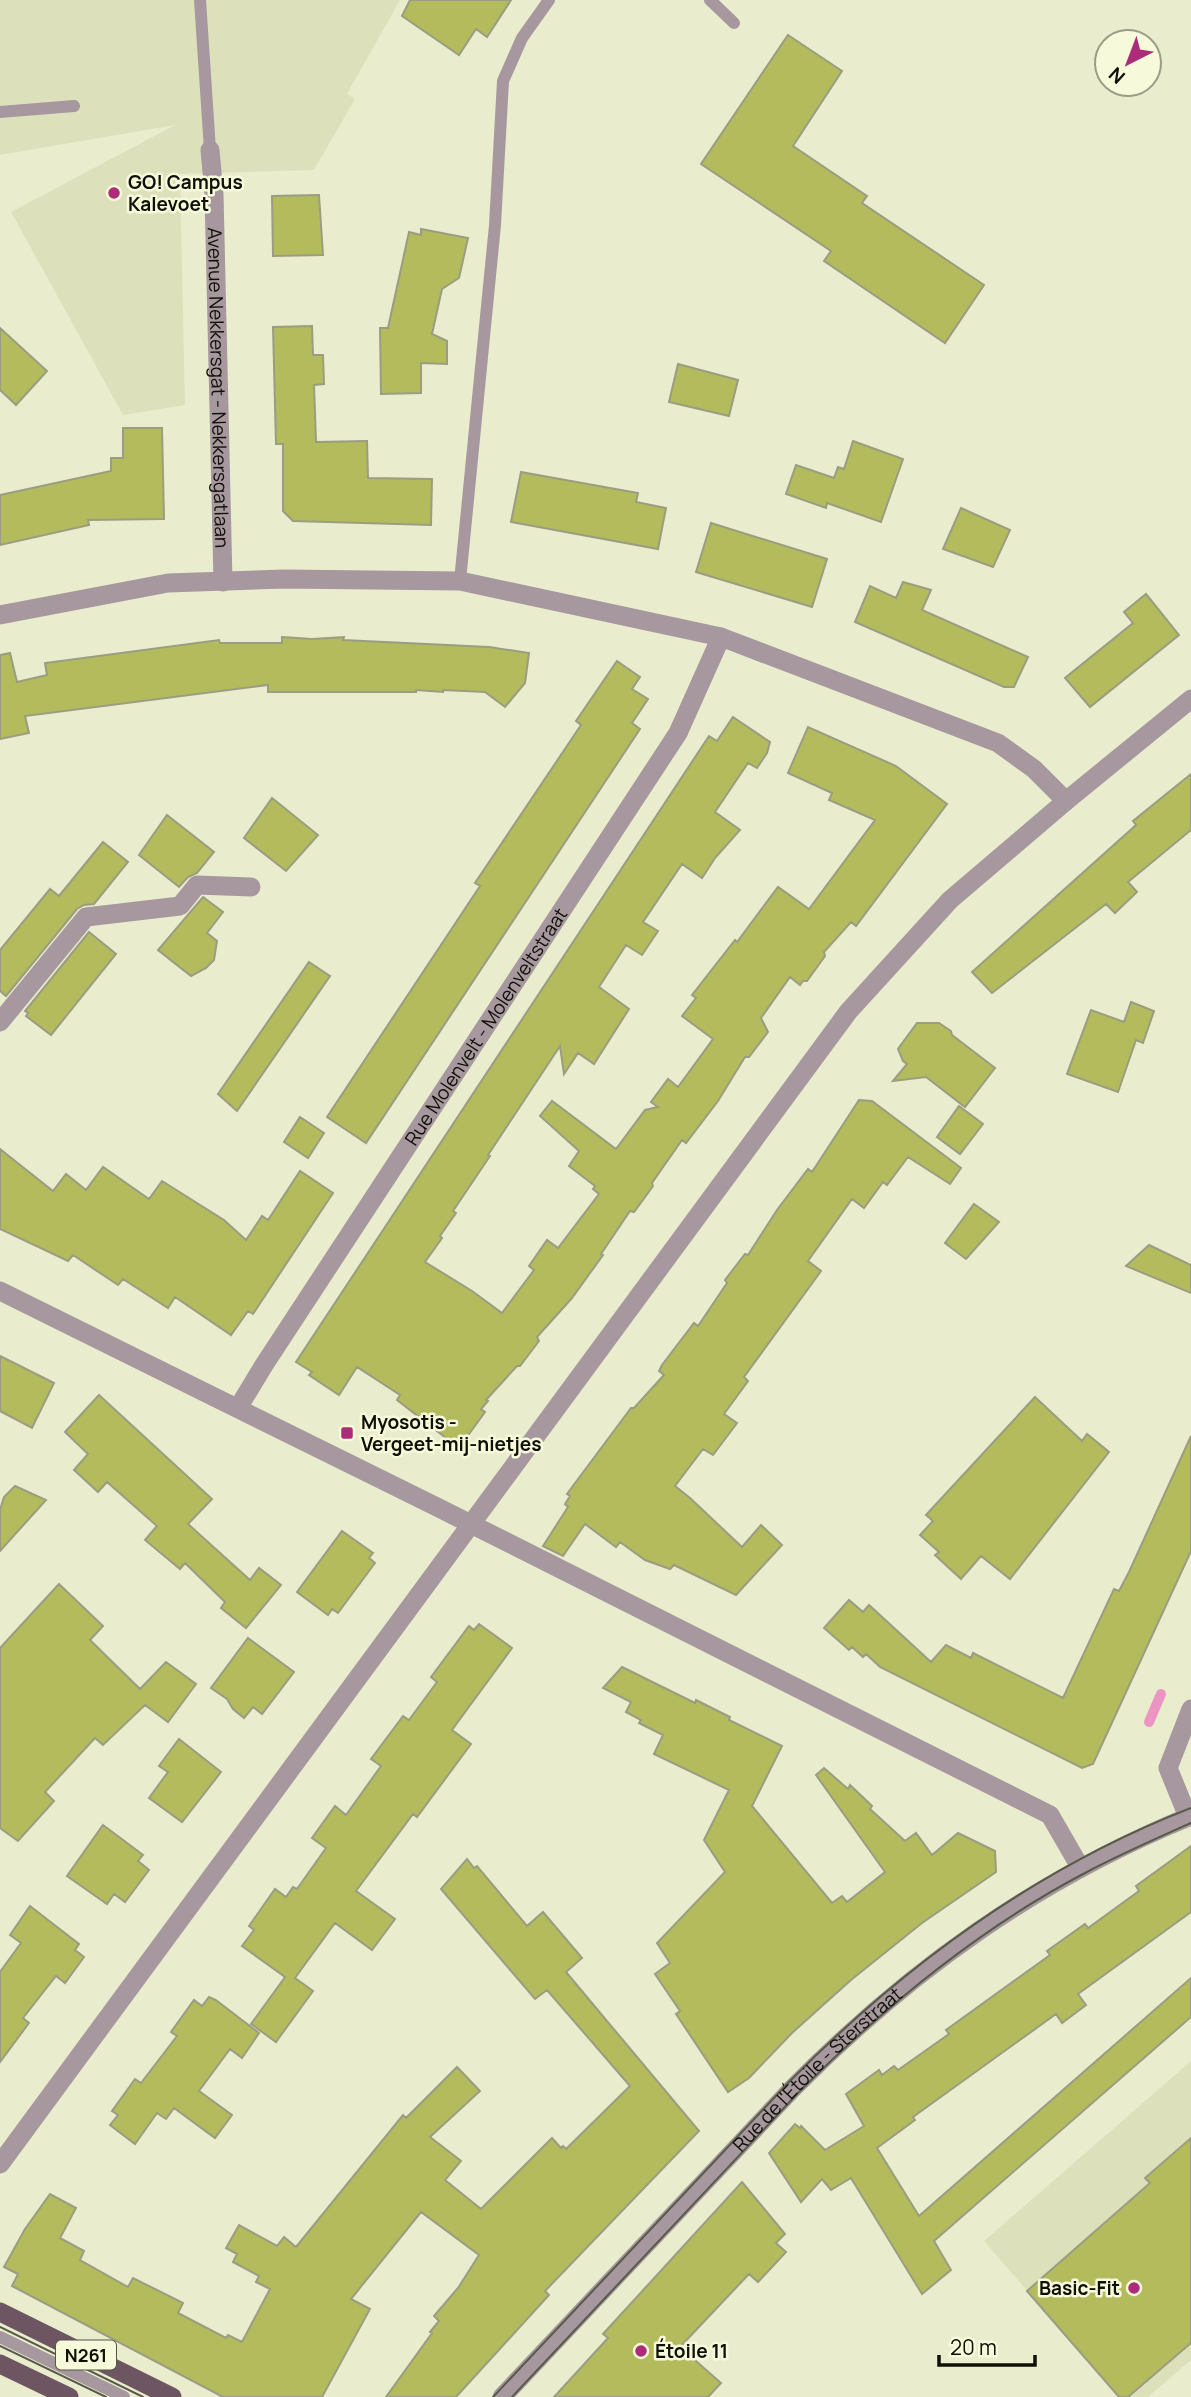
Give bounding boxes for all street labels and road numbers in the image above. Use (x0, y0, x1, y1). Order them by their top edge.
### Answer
street label: Avenue Nekkersgat - Nekkersgatlaan (202, 227, 235, 549)
street label: Rue Molenvelt - Molenveltstraat (398, 903, 573, 1150)
street label: Rue de l'Étoile - Sterstraat (727, 1981, 907, 2157)
road number: N261 (56, 2340, 116, 2370)

